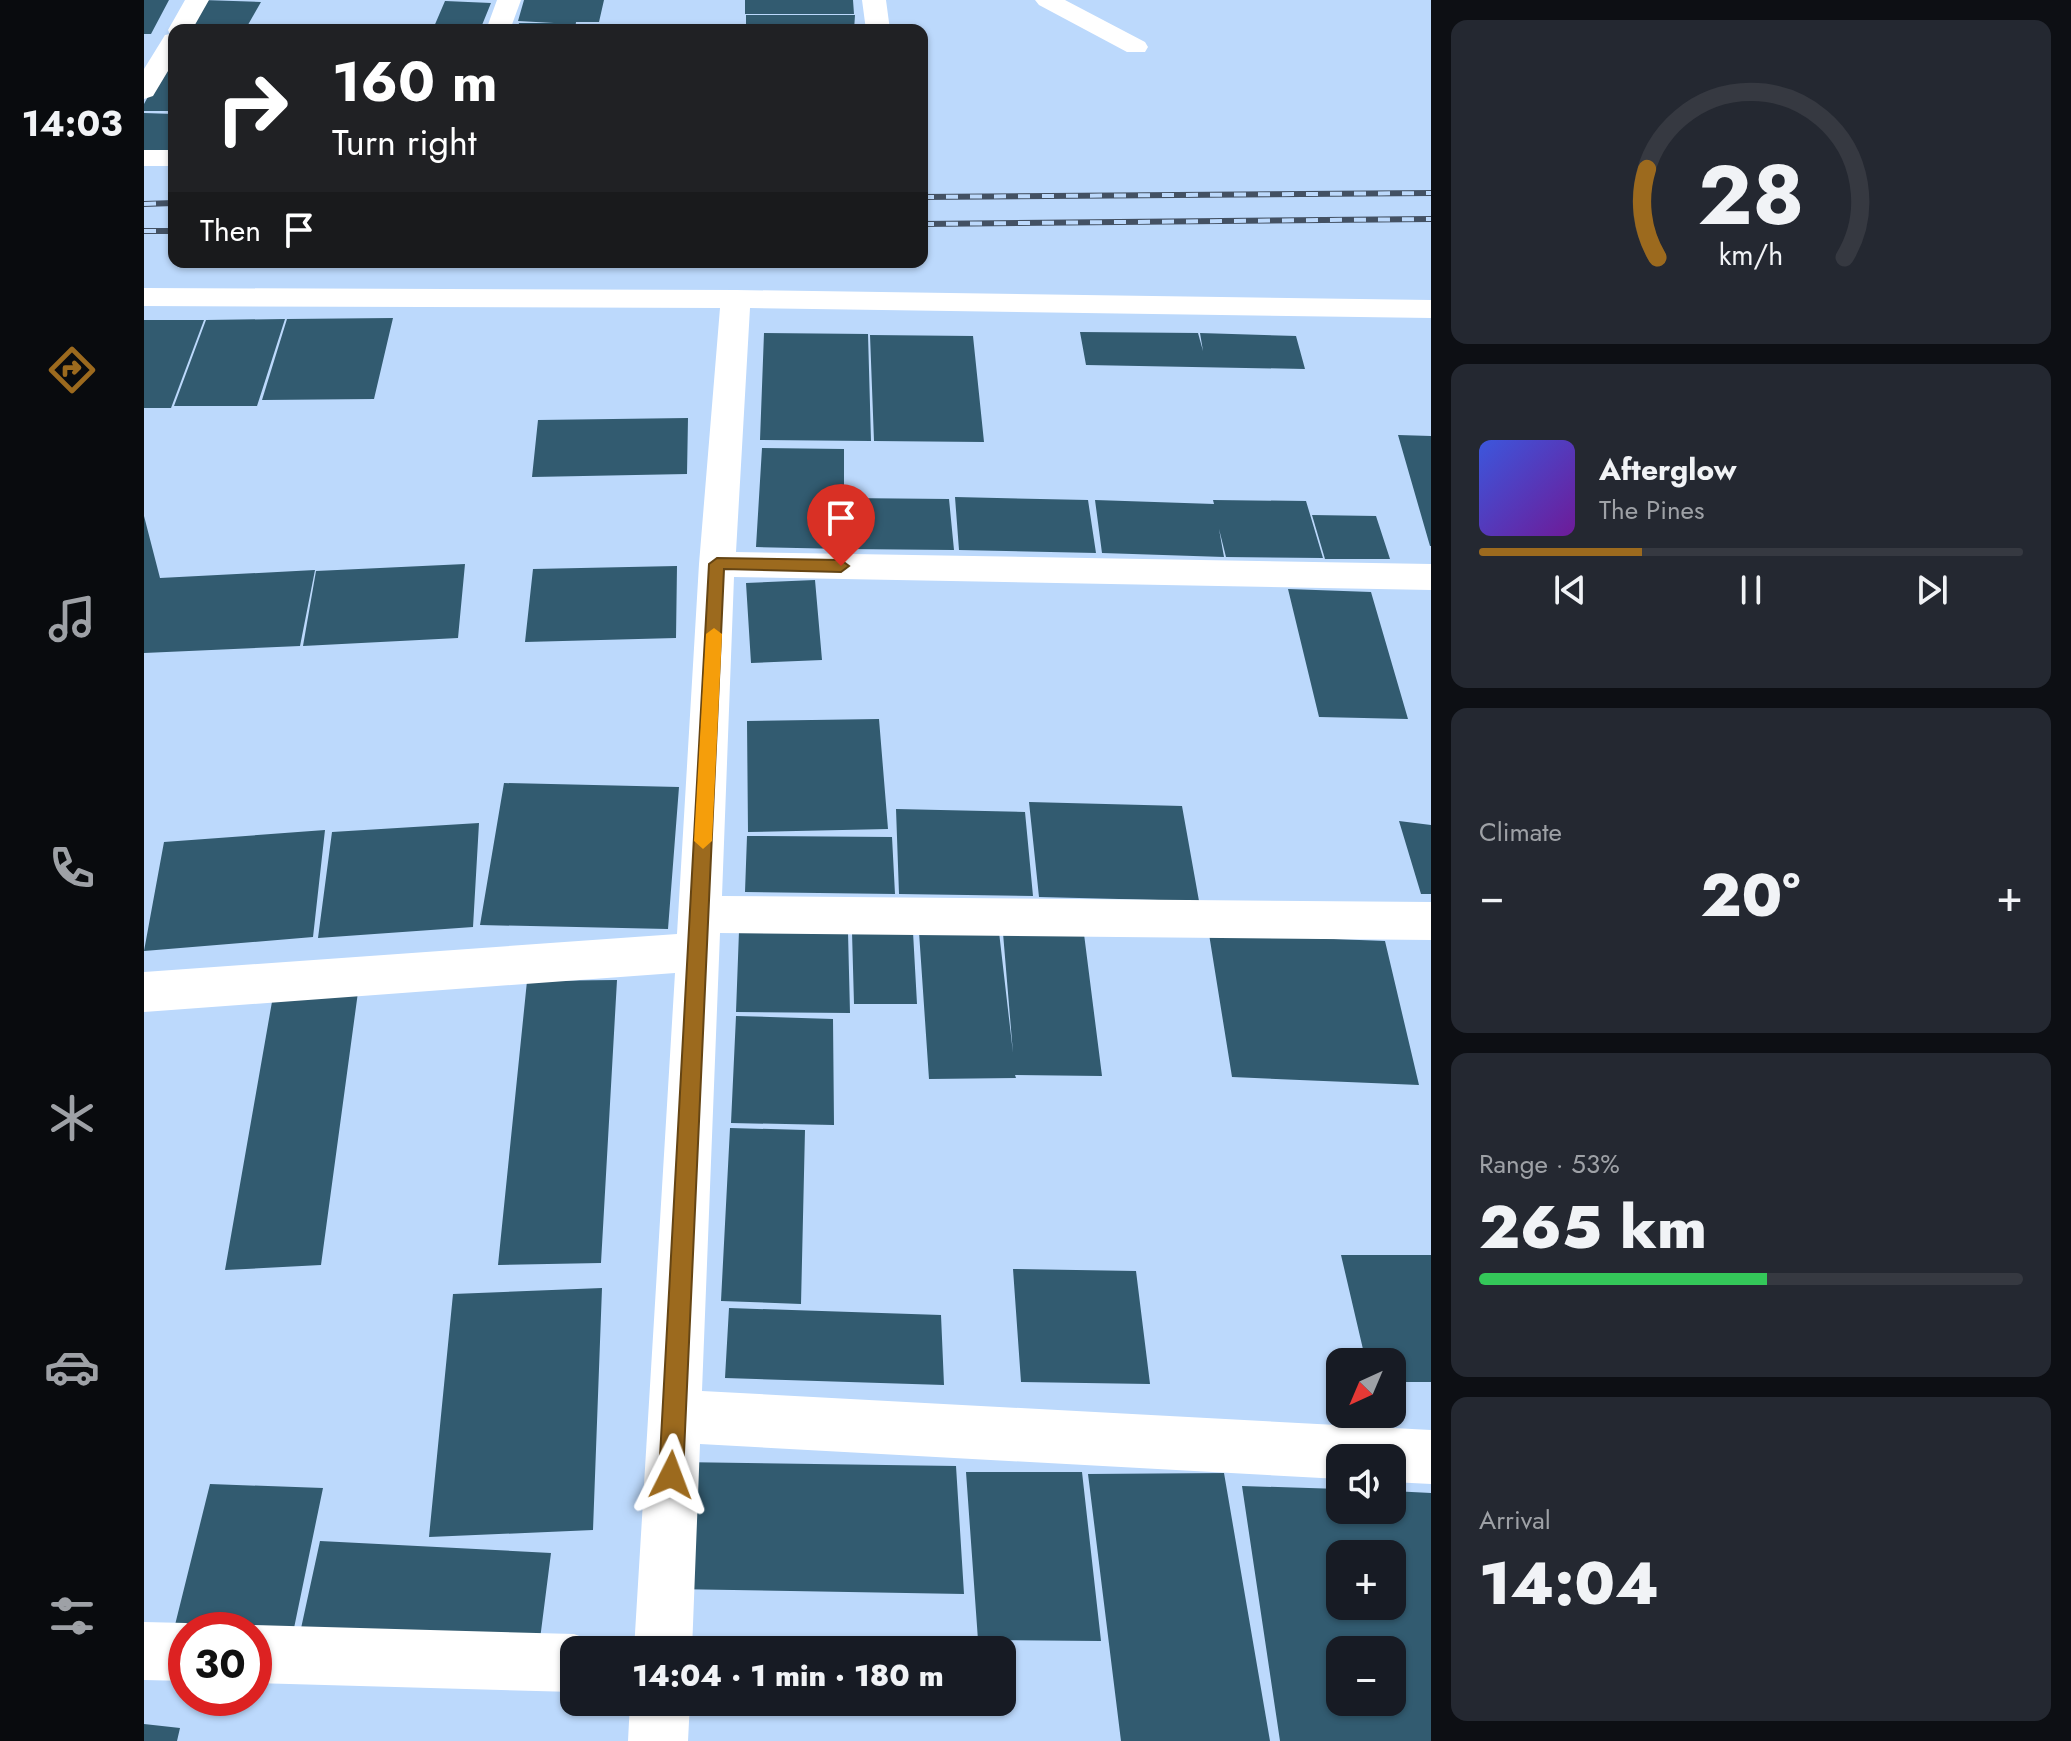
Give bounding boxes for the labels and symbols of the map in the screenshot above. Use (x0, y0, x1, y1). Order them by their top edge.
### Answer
pin (807, 484, 875, 566)
north arrow (1326, 1348, 1406, 1428)
position arrow (629, 1433, 713, 1517)
speed limit sign: 30 (168, 1612, 272, 1716)

